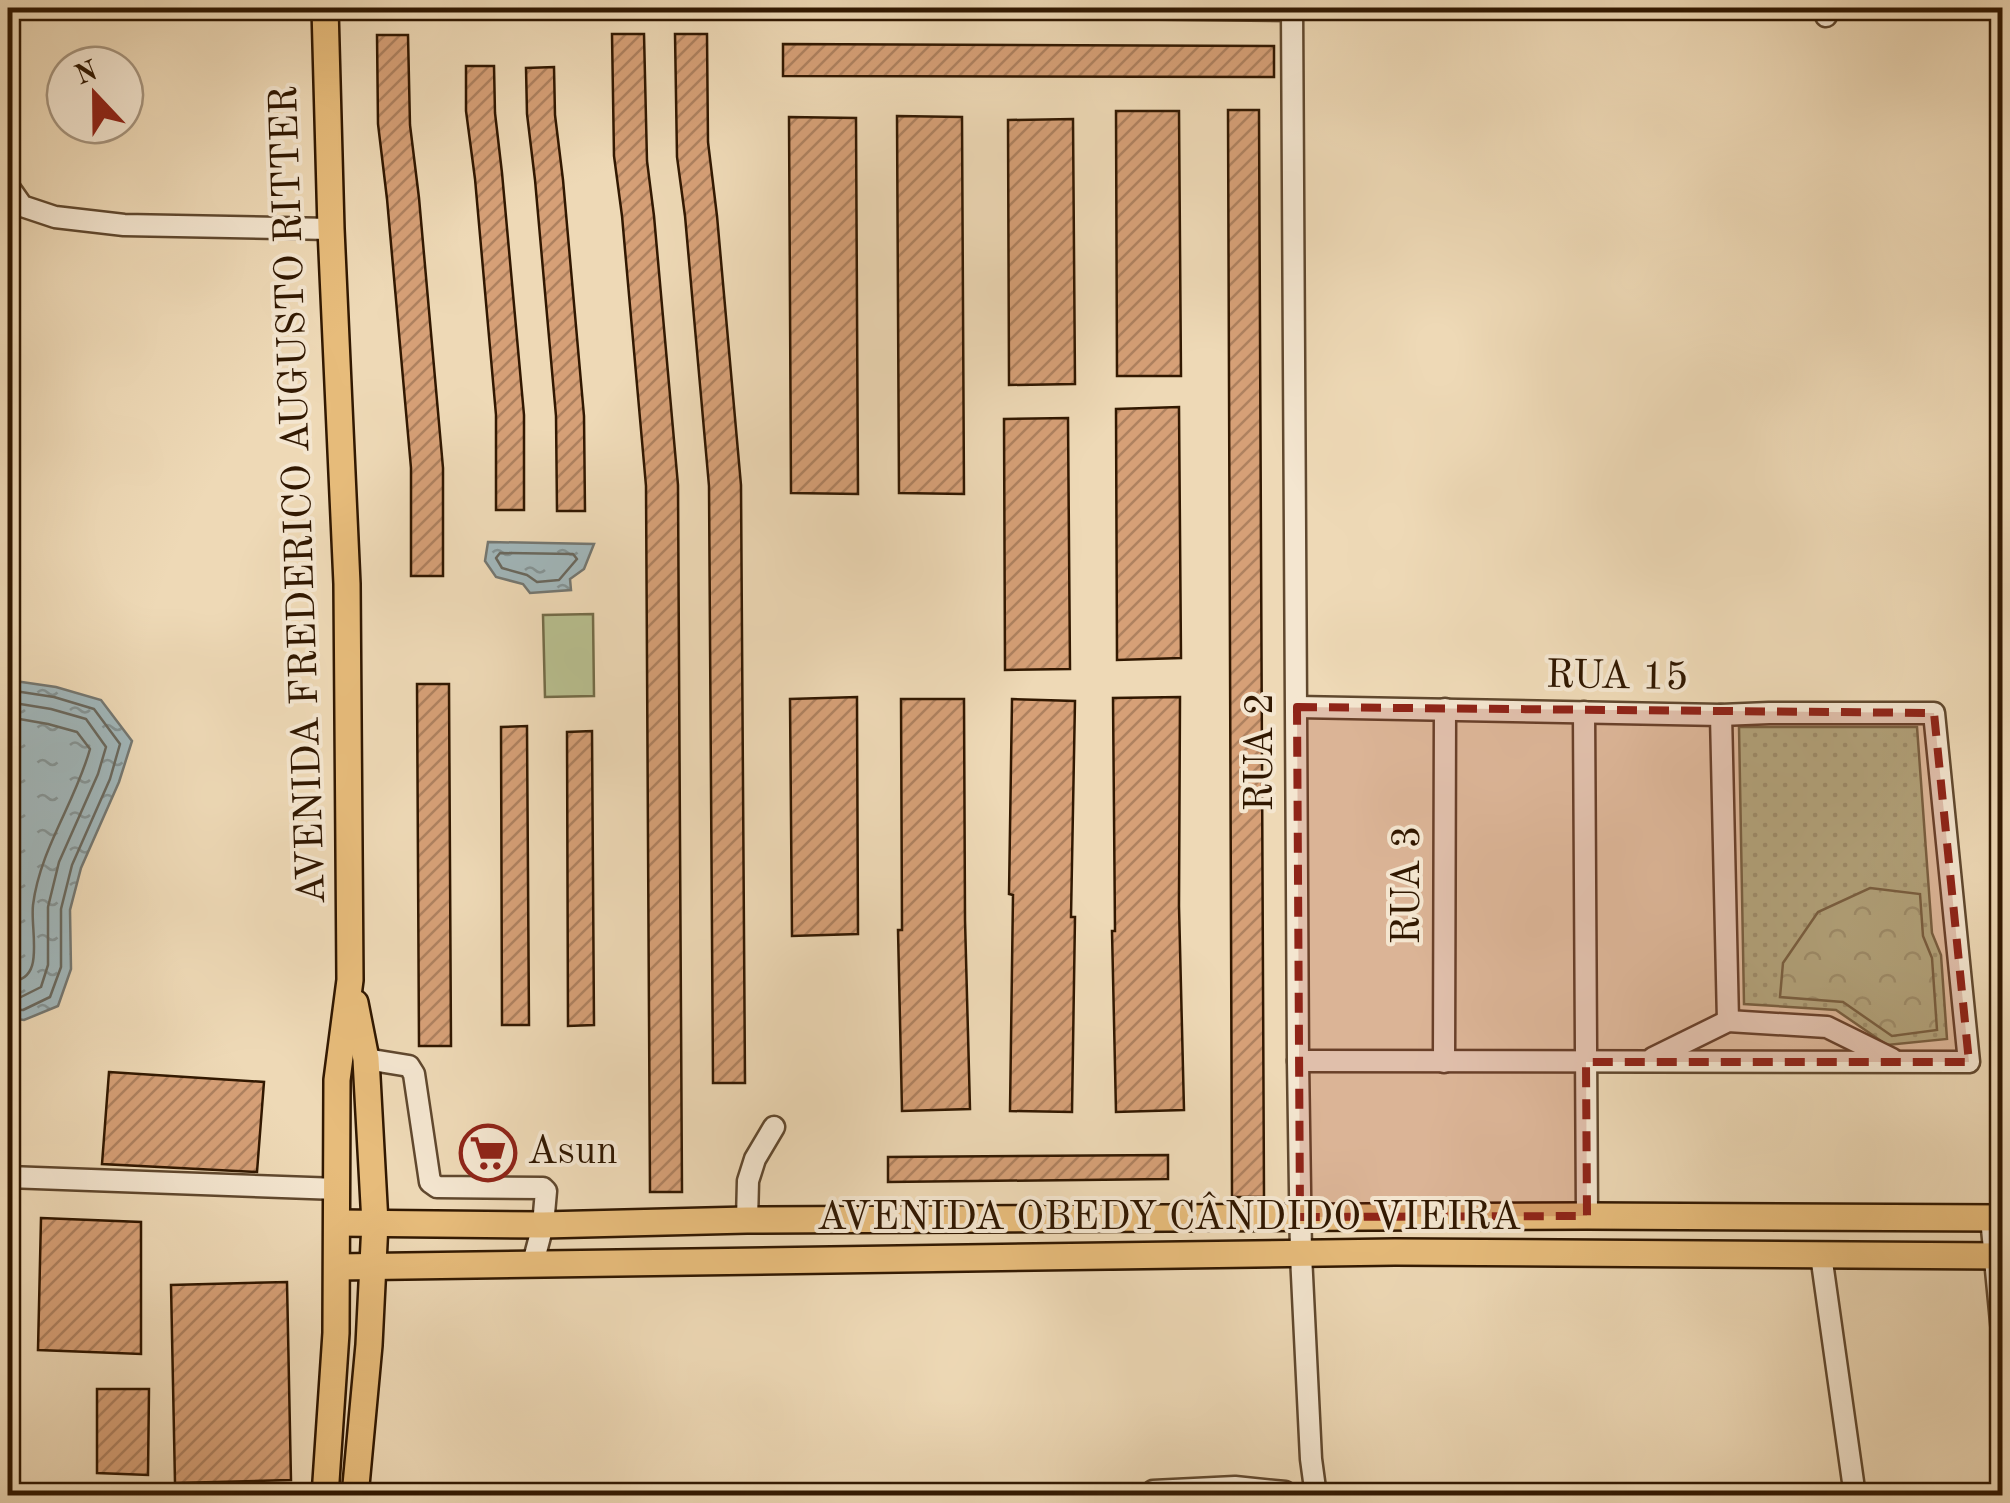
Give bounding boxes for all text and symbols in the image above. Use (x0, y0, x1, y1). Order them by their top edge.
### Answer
north arrow (45, 45, 145, 145)
text: N (72, 57, 102, 92)
street label: AVENIDA FREDERICO AUGUSTO RITTER (266, 85, 334, 905)
street label: RUA 15 (1545, 657, 1689, 699)
street label: RUA 2 (1242, 692, 1282, 812)
street label: RUA 3 (1389, 825, 1429, 945)
supermarket icon: Asun (458, 1123, 518, 1183)
place label: Asun (527, 1133, 618, 1173)
street label: AVENIDA OBEDY CÂNDIDO VIEIRA (817, 1191, 1521, 1239)

